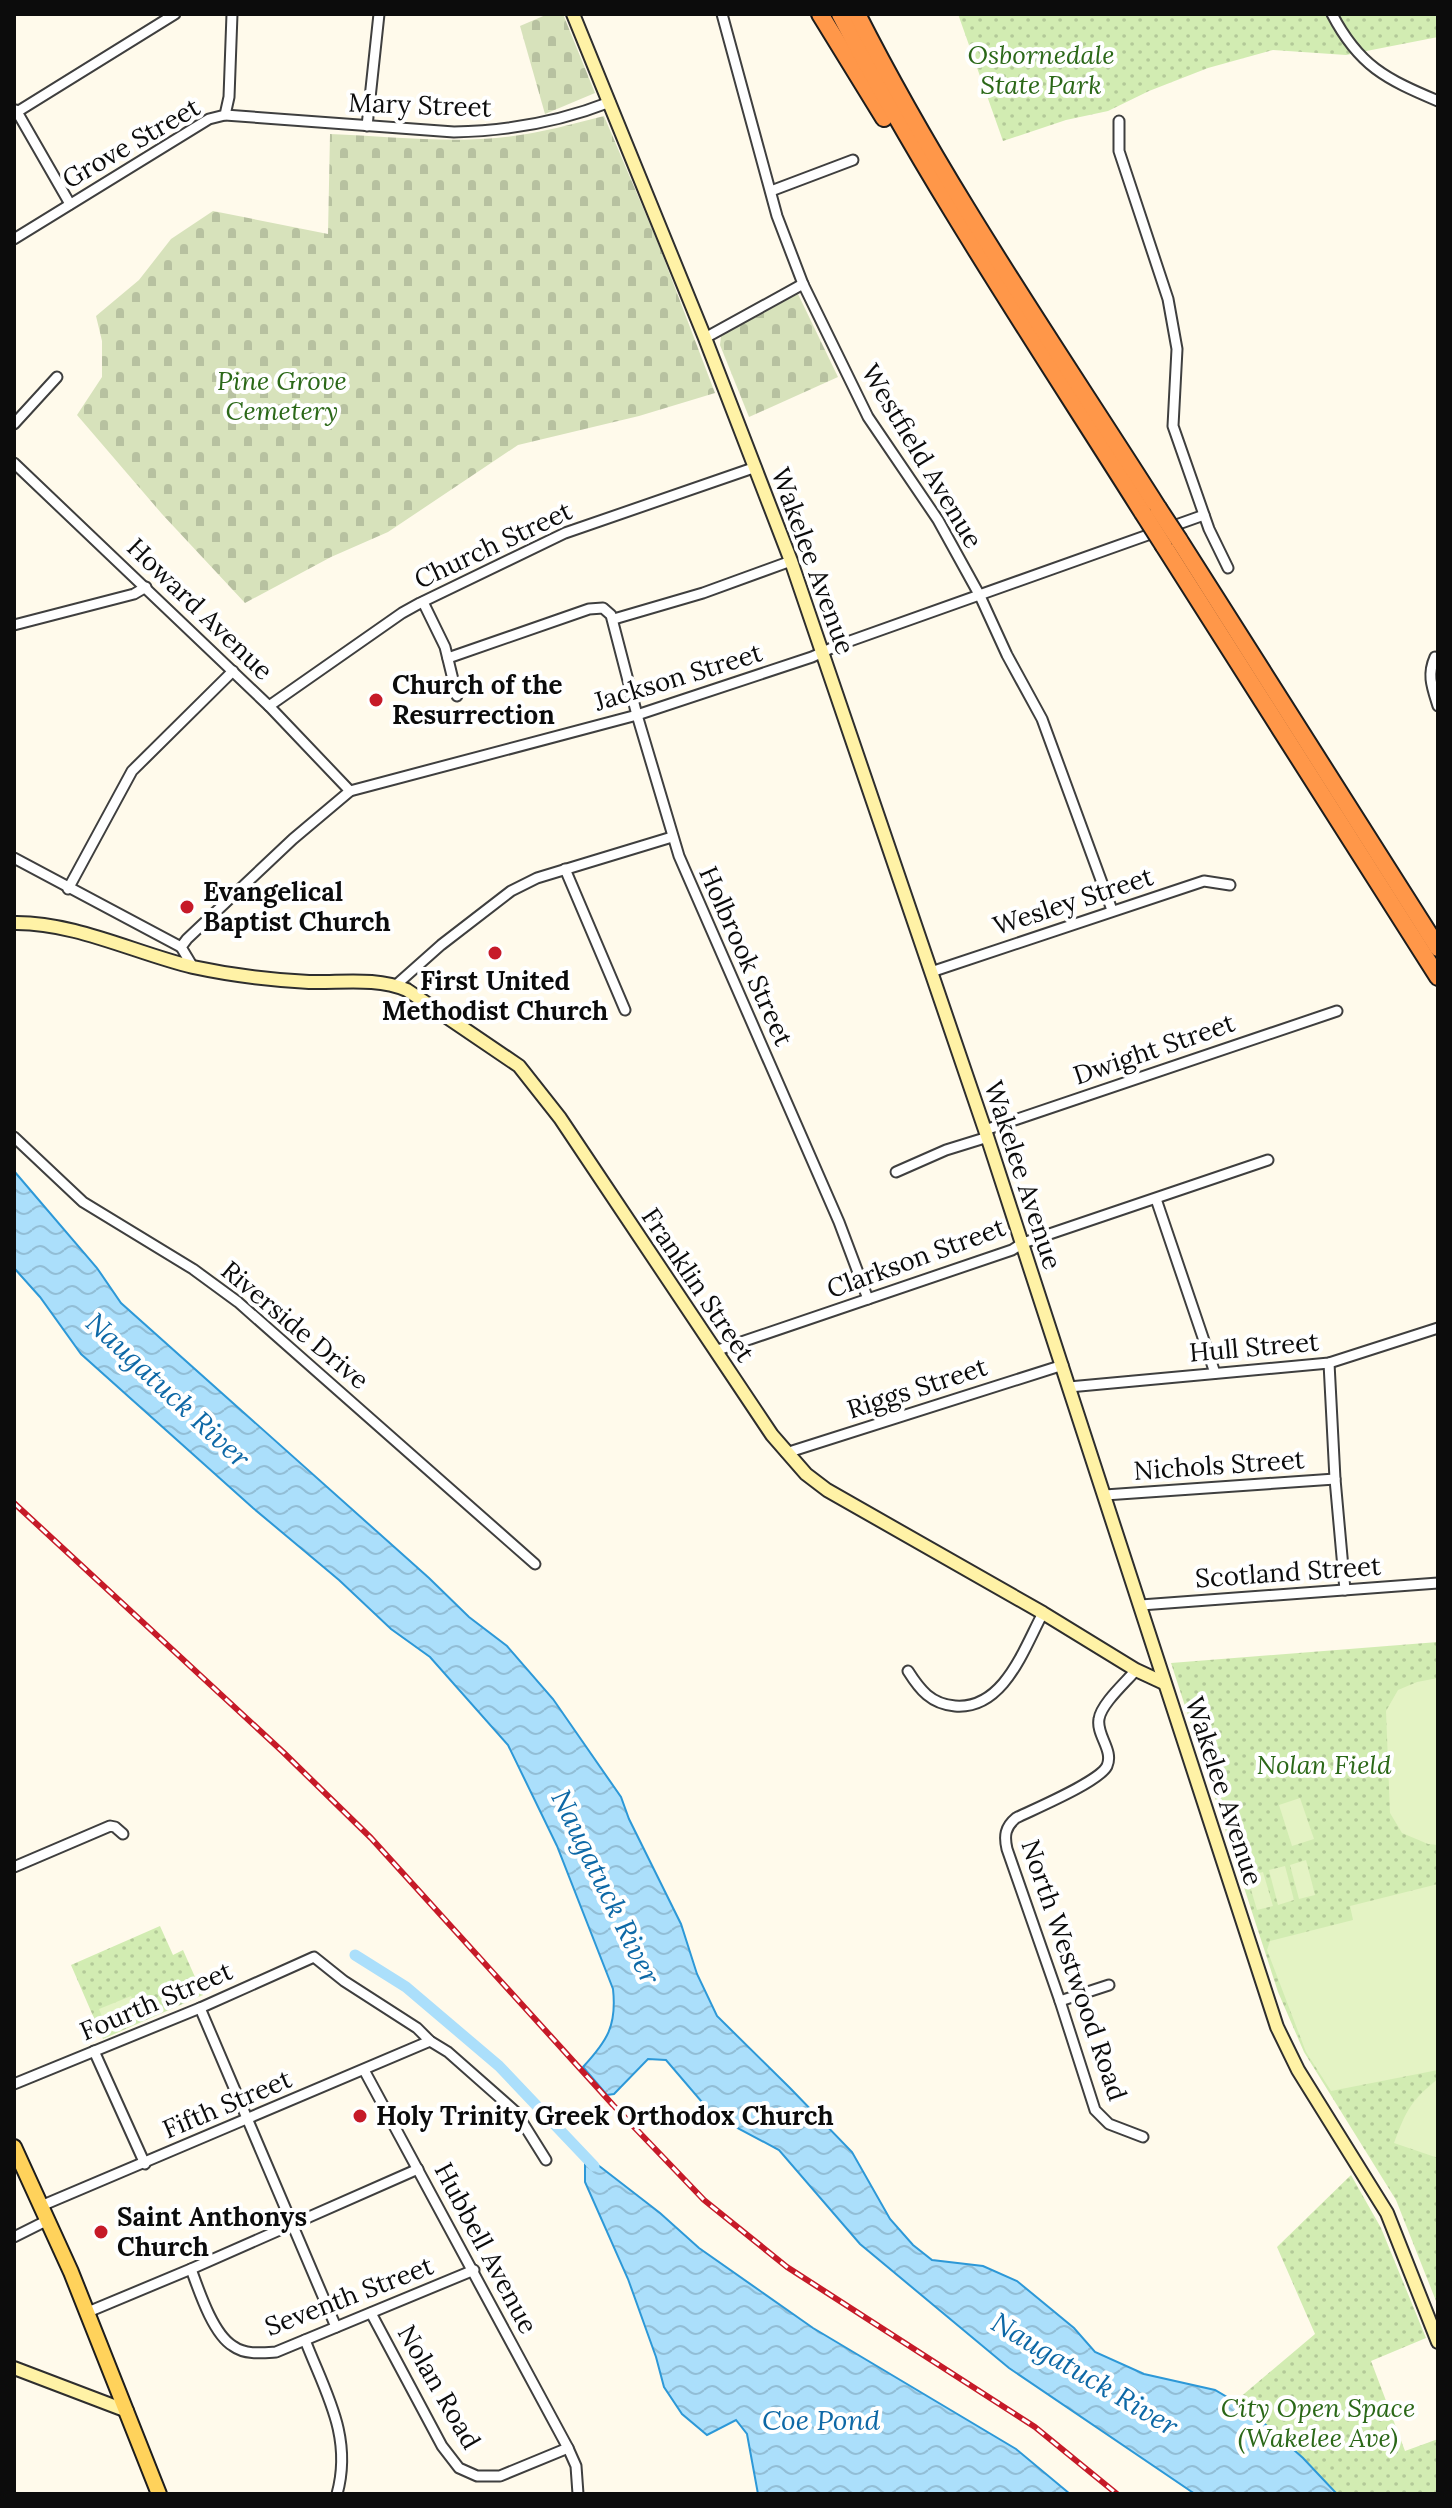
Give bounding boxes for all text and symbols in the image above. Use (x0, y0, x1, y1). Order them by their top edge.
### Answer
park label: Osbornedale State Park (967, 38, 1115, 101)
street label: Mary Street (348, 86, 492, 123)
street label: Grove Street (56, 90, 206, 195)
street label: Westfield Avenue (854, 358, 990, 554)
park label: Pine Grove Cemetery (217, 364, 347, 427)
street label: Wakelee Avenue (764, 463, 863, 659)
street label: Church Street (409, 494, 577, 595)
street label: Howard Avenue (120, 531, 280, 687)
street label: Jackson Street (589, 635, 766, 718)
place label: Church of the Resurrection (392, 668, 563, 731)
marker: Church of the Resurrection (367, 691, 385, 709)
street label: Wesley Street (989, 859, 1157, 942)
street label: Holbrook Street (692, 861, 801, 1051)
place label: Evangelical Baptist Church (203, 875, 391, 938)
marker: Evangelical Baptist Church (178, 898, 196, 916)
marker: First United Methodist Church (486, 944, 504, 962)
place label: First United Methodist Church (382, 964, 608, 1027)
street label: Dwight Street (1069, 1006, 1239, 1092)
street label: Wakelee Avenue (977, 1076, 1070, 1273)
street label: Franklin Street (635, 1201, 762, 1368)
street label: Clarkson Street (822, 1210, 1010, 1305)
street label: Riverside Drive (215, 1253, 376, 1396)
water label: Naugatuck River (78, 1305, 258, 1476)
street label: Hull Street (1188, 1324, 1320, 1369)
street label: Riggs Street (843, 1349, 991, 1426)
street label: Nichols Street (1132, 1442, 1306, 1487)
street label: Scotland Street (1194, 1549, 1382, 1594)
street label: Wakelee Avenue (1178, 1692, 1271, 1889)
park label: Nolan Field (1257, 1748, 1392, 1781)
water label: Naugatuck River (543, 1784, 669, 1990)
street label: North Westwood Road (1014, 1835, 1135, 2105)
street label: Fourth Street (75, 1954, 237, 2047)
street label: Fifth Street (157, 2062, 296, 2145)
place label: Holy Trinity Greek Orthodox Church (376, 2099, 834, 2132)
marker: Holy Trinity Greek Orthodox Church (351, 2107, 369, 2125)
street label: Hubbell Avenue (428, 2157, 545, 2339)
place label: Saint Anthonys Church (117, 2200, 307, 2263)
marker: Saint Anthonys Church (92, 2223, 110, 2241)
street label: Seventh Street (260, 2248, 438, 2343)
water label: Naugatuck River (985, 2304, 1185, 2444)
street label: Nolan Road (391, 2319, 488, 2455)
park label: City Open Space (Wakelee Ave) (1221, 2391, 1415, 2454)
water label: Coe Pond (762, 2402, 881, 2438)

